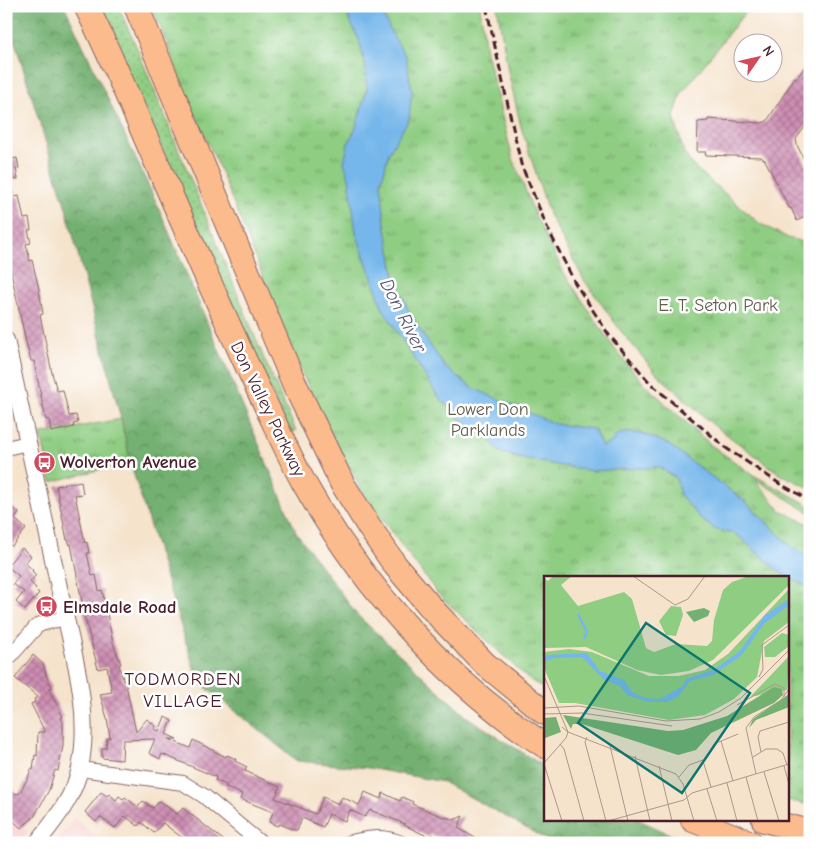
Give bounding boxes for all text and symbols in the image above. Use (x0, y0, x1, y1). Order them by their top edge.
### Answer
north arrow (734, 32, 784, 82)
text: N (759, 42, 778, 60)
water label: Don River (375, 275, 432, 357)
park label: E. T. Seton Park (658, 295, 778, 316)
street label: Don Valley Parkway (226, 338, 310, 481)
park label: Lower Don Parklands (447, 399, 529, 441)
bus stop icon: Wolverton Avenue (32, 450, 56, 474)
place label: Wolverton Avenue (60, 452, 197, 473)
inset map (544, 576, 788, 822)
bus stop icon: Elmsdale Road (35, 595, 59, 619)
place label: Elmsdale Road (63, 597, 176, 618)
district label: TODMORDEN VILLAGE (124, 668, 242, 712)

